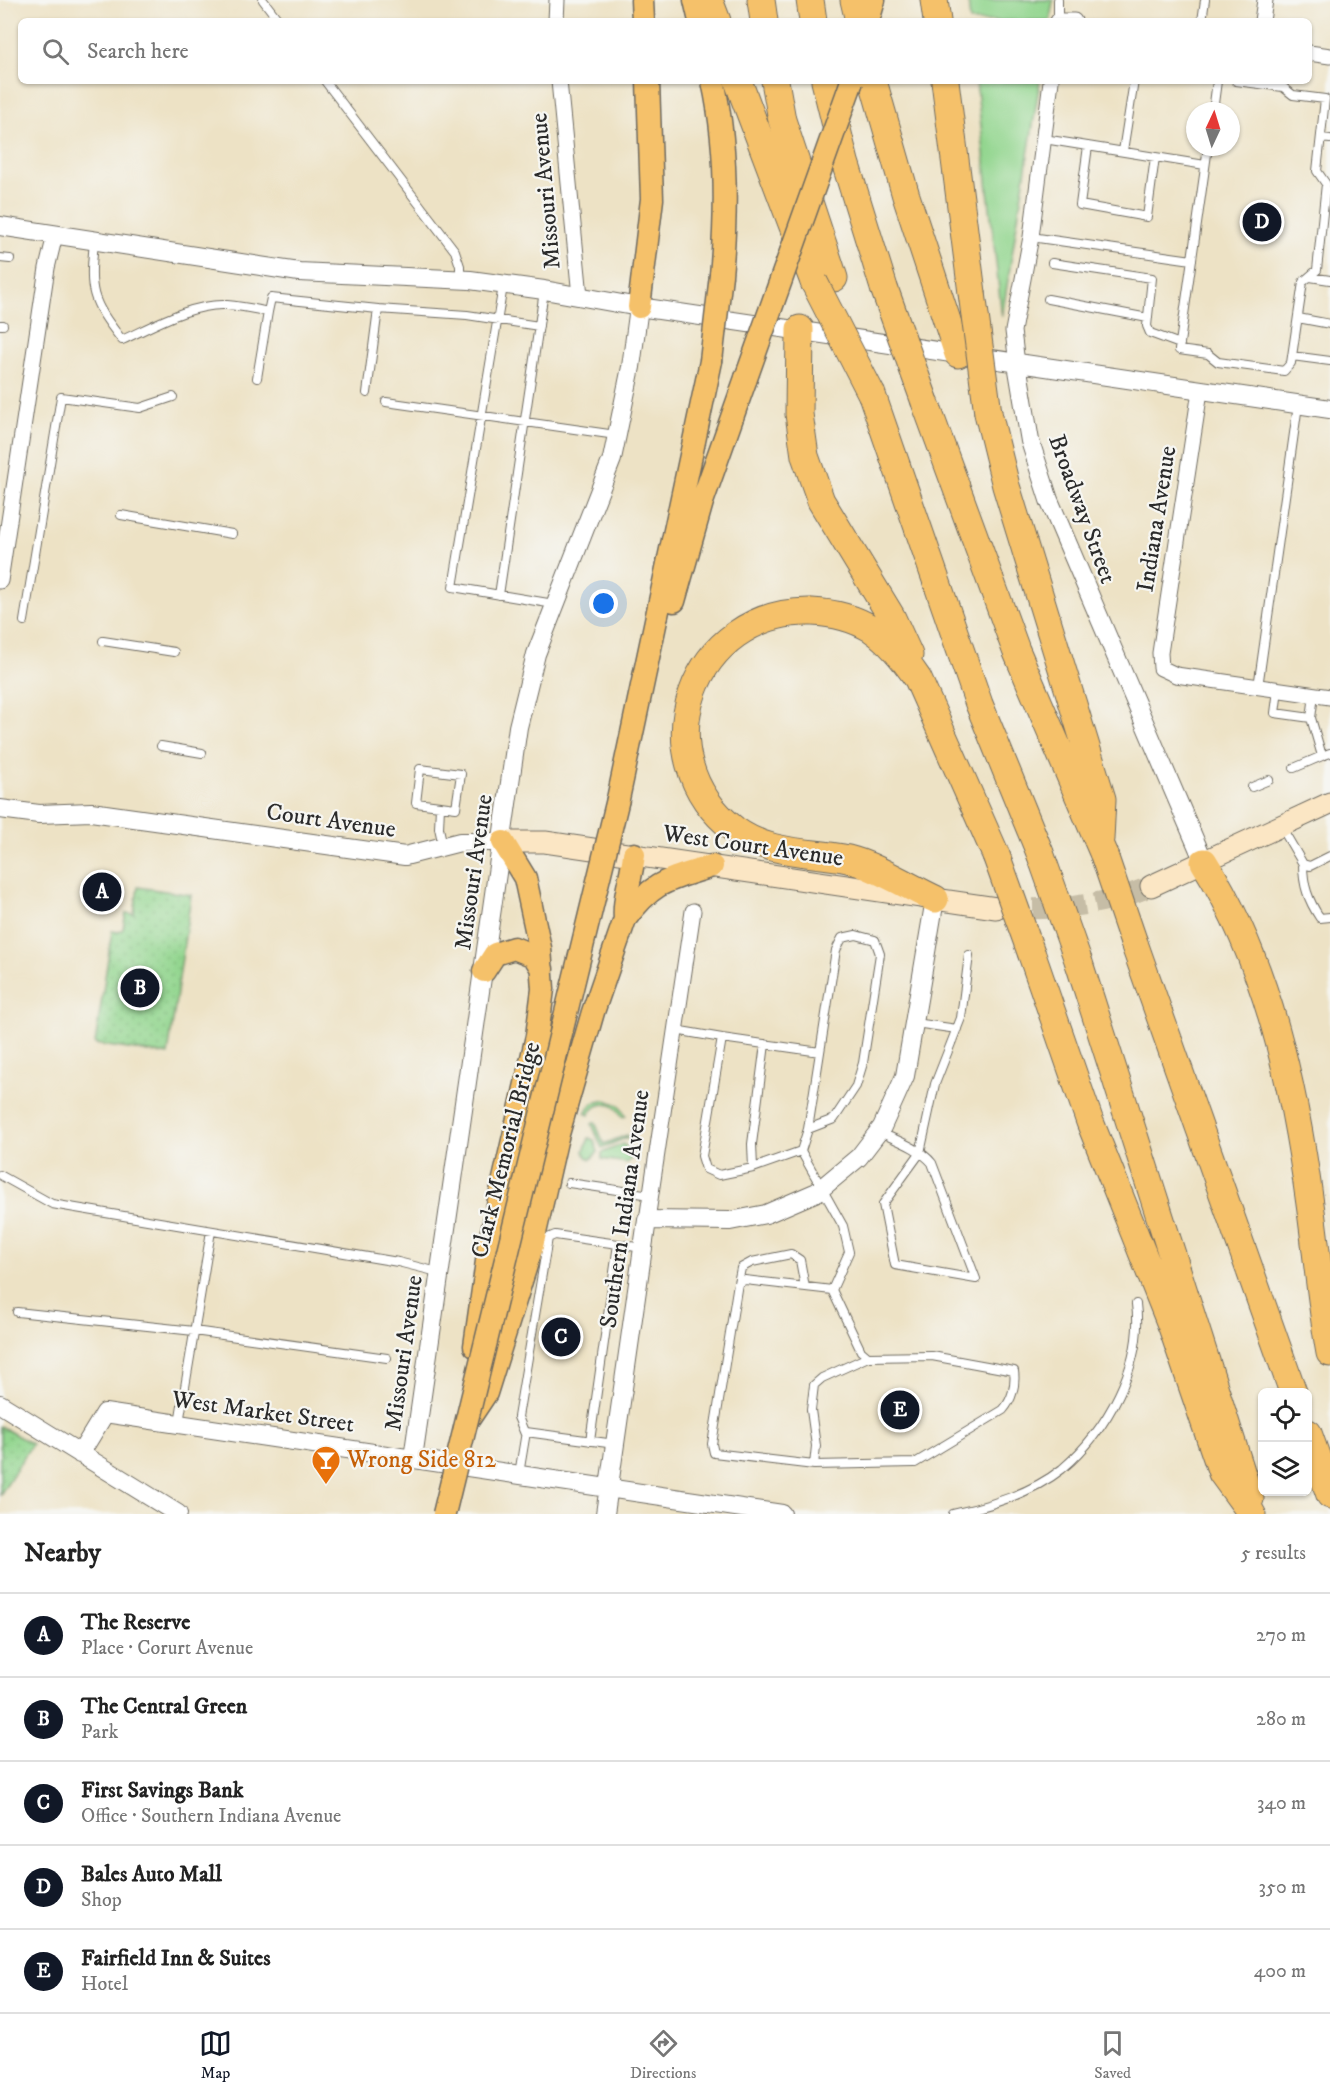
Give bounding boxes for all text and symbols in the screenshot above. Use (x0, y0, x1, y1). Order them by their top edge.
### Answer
search box (18, 18, 1312, 84)
icon: search (39, 35, 72, 68)
text: Search here (87, 38, 189, 65)
north arrow (1186, 102, 1240, 156)
street label: Missouri Avenue (524, 111, 568, 270)
pin: D (1242, 200, 1282, 244)
street label: Broadway Street (1041, 430, 1123, 588)
street label: Indiana Avenue (1131, 444, 1183, 594)
your location (589, 589, 618, 618)
street label: Missouri Avenue (448, 792, 500, 952)
street label: Court Avenue (264, 797, 398, 845)
street label: West Court Avenue (660, 818, 845, 874)
pin: A (82, 870, 122, 914)
pin: B (120, 966, 160, 1010)
street label: Clark Memorial Bridge (465, 1039, 547, 1261)
street label: Southern Indiana Avenue (593, 1088, 657, 1330)
street label: Missouri Avenue (378, 1273, 430, 1433)
pin: C (542, 1314, 580, 1360)
street label: West Market Street (169, 1384, 356, 1440)
pin: E (880, 1388, 920, 1432)
map controls (1258, 1388, 1312, 1496)
button: locate (1258, 1388, 1312, 1442)
button: layers (1258, 1442, 1312, 1496)
bar icon: Wrong Side 812 (310, 1444, 342, 1486)
place label: Wrong Side 812 (346, 1445, 496, 1475)
text: Nearby (24, 1537, 101, 1570)
text: 5 results (1241, 1541, 1306, 1566)
text: The Reserve (81, 1609, 190, 1636)
text: A (37, 1623, 50, 1648)
text: 270 m (1256, 1623, 1306, 1648)
text: Place · Corurt Avenue (81, 1636, 253, 1661)
text: The Central Green (81, 1693, 247, 1720)
text: B (37, 1707, 50, 1732)
text: 280 m (1256, 1707, 1306, 1732)
text: Park (81, 1720, 118, 1745)
text: First Savings Bank (81, 1777, 244, 1804)
text: C (37, 1791, 50, 1816)
text: 340 m (1257, 1791, 1306, 1816)
text: Office · Southern Indiana Avenue (81, 1804, 341, 1829)
text: Bales Auto Mall (81, 1861, 222, 1888)
text: D (36, 1875, 51, 1900)
text: 350 m (1259, 1875, 1306, 1900)
text: Shop (81, 1888, 122, 1913)
text: Fairfield Inn & Suites (81, 1945, 271, 1972)
text: E (36, 1959, 51, 1984)
text: 400 m (1254, 1959, 1306, 1984)
text: Hotel (81, 1972, 128, 1997)
tab: Map (199, 2027, 232, 2083)
tab: Directions (630, 2027, 696, 2083)
tab: Saved (1094, 2027, 1131, 2083)

